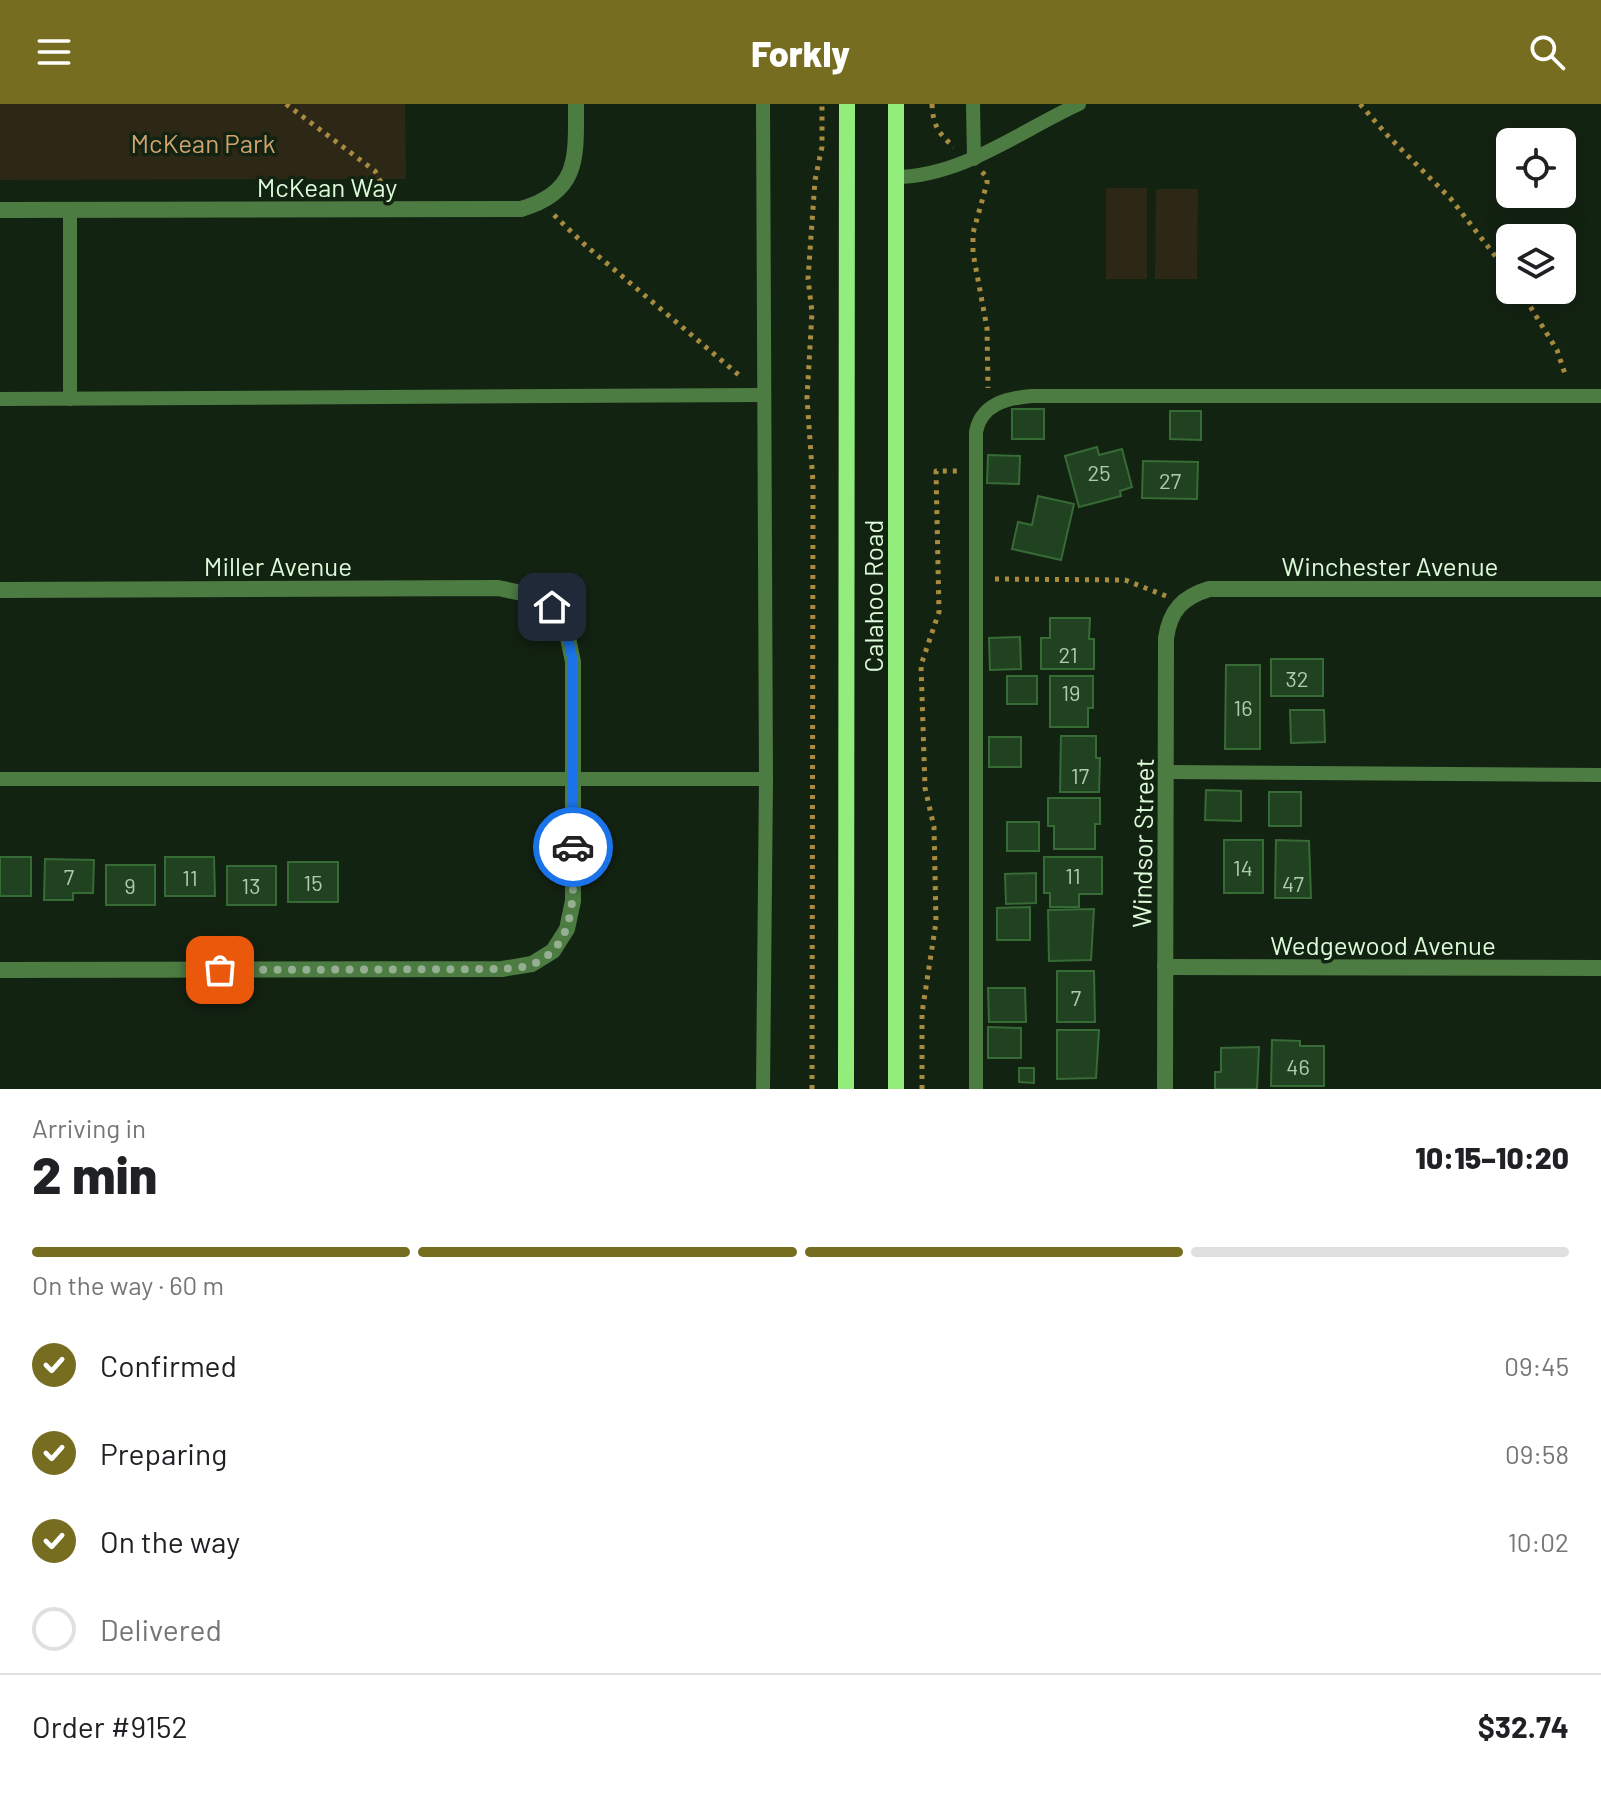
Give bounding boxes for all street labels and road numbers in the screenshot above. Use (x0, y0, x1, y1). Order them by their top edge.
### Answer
street label: McKean Way (257, 171, 397, 202)
street label: Calahoo Road (857, 519, 888, 673)
street label: Miller Avenue (204, 550, 352, 581)
street label: Winchester Avenue (1282, 550, 1498, 581)
street label: Windsor Street (1125, 758, 1159, 928)
street label: Wedgewood Avenue (1270, 929, 1496, 960)

